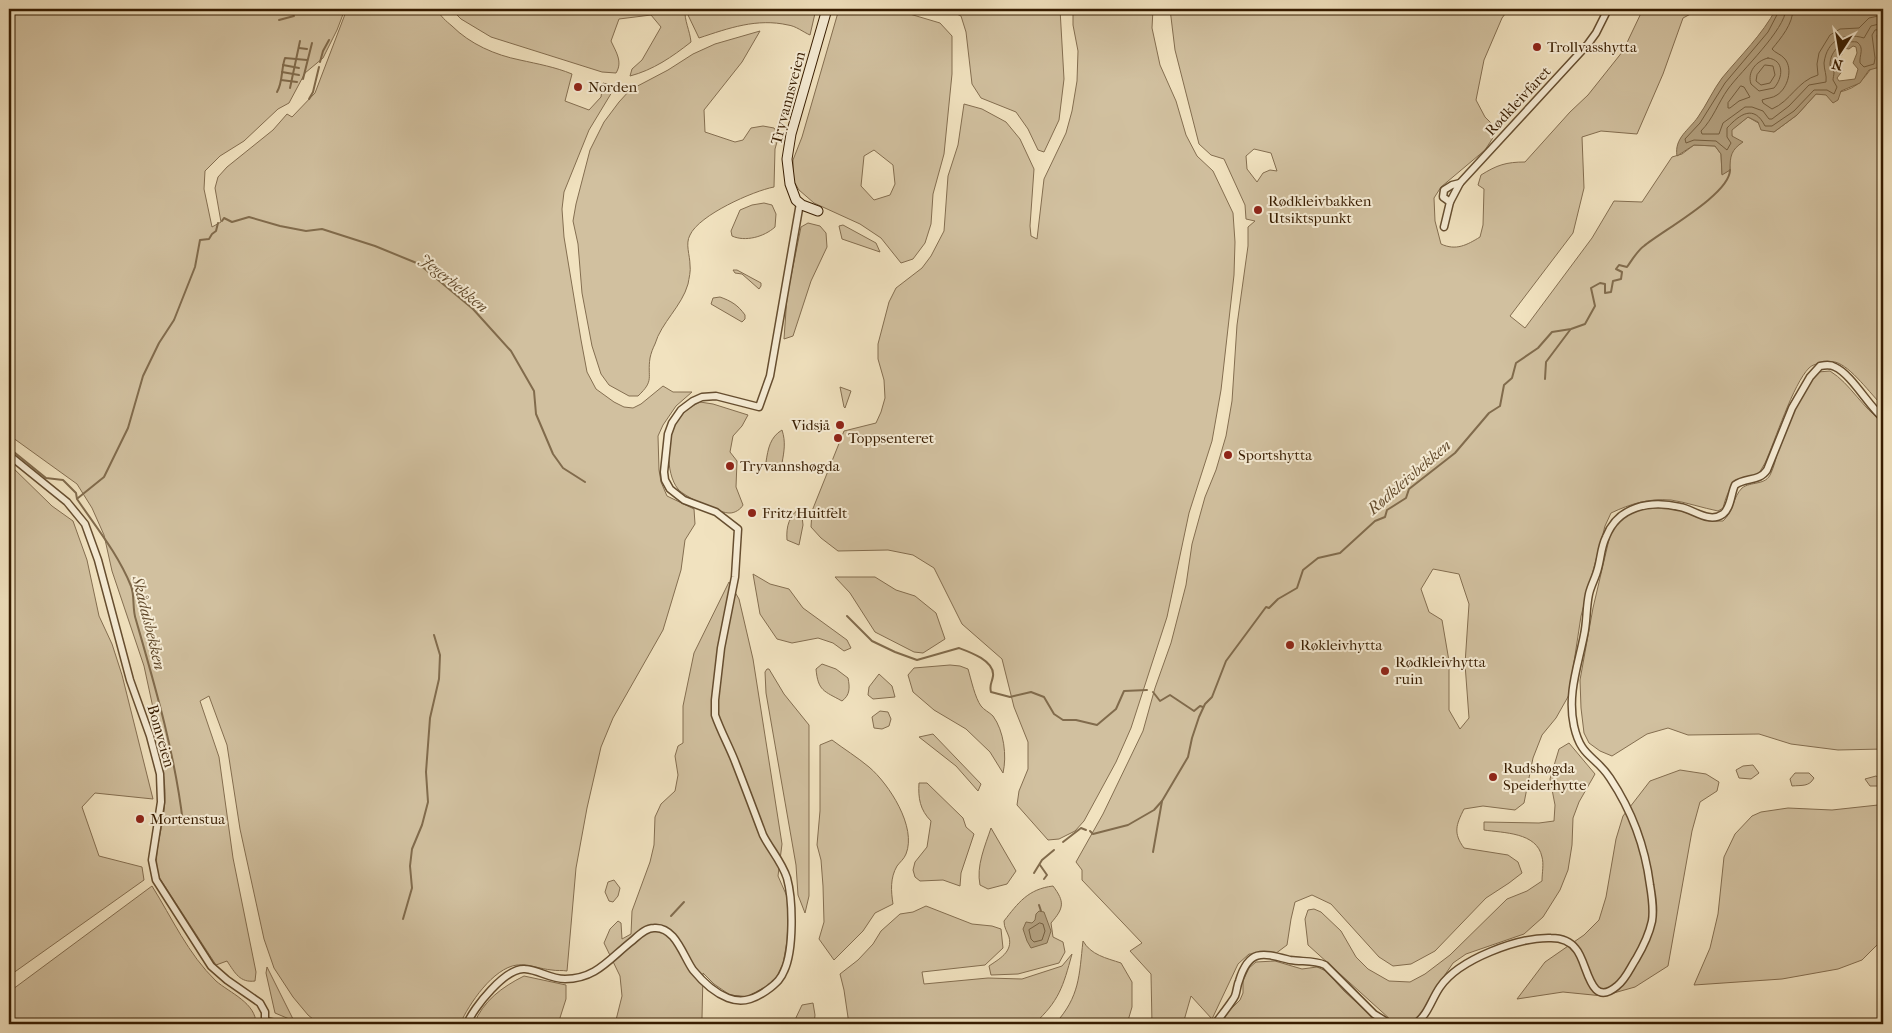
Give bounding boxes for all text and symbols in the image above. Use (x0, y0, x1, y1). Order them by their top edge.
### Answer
north arrow (1814, 28, 1864, 78)
place label: Trollvasshytta (1547, 38, 1638, 56)
marker: Trollvasshytta (1531, 41, 1543, 53)
street label: Tryvannsveien (767, 49, 809, 147)
text: N (1830, 55, 1844, 74)
street label: Rødkleivfaret (1481, 62, 1555, 139)
place label: Norden (588, 78, 637, 96)
marker: Norden (572, 81, 584, 93)
place label: Rødkleivbakken Utsiktspunkt (1268, 192, 1372, 227)
marker: Rødkleivbakken Utsiktspunkt (1252, 204, 1264, 216)
water label: Jegerbekken (416, 249, 492, 317)
place label: Vidsjå (790, 416, 831, 434)
marker: Vidsjå (834, 419, 846, 431)
place label: Toppsenteret (848, 429, 935, 447)
marker: Toppsenteret (832, 432, 844, 444)
water label: Rødkleivbekken (1363, 436, 1455, 519)
place label: Sportshytta (1238, 446, 1313, 464)
marker: Sportshytta (1222, 449, 1234, 461)
place label: Tryvannshøgda (740, 457, 841, 475)
marker: Tryvannshøgda (724, 460, 736, 472)
place label: Fritz Huitfelt (762, 504, 848, 522)
marker: Fritz Huitfelt (746, 507, 758, 519)
water label: Skådalsbekken (128, 573, 170, 672)
place label: Røkleivhytta (1300, 636, 1384, 654)
marker: Røkleivhytta (1284, 639, 1296, 651)
place label: Rødkleivhytta ruin (1395, 653, 1487, 688)
marker: Rødkleivhytta ruin (1379, 665, 1391, 677)
street label: Bomveien (143, 702, 179, 770)
place label: Rudshøgda Speiderhytte (1503, 759, 1587, 794)
marker: Rudshøgda Speiderhytte (1487, 771, 1499, 783)
place label: Mortenstua (150, 810, 226, 828)
marker: Mortenstua (134, 813, 146, 825)

